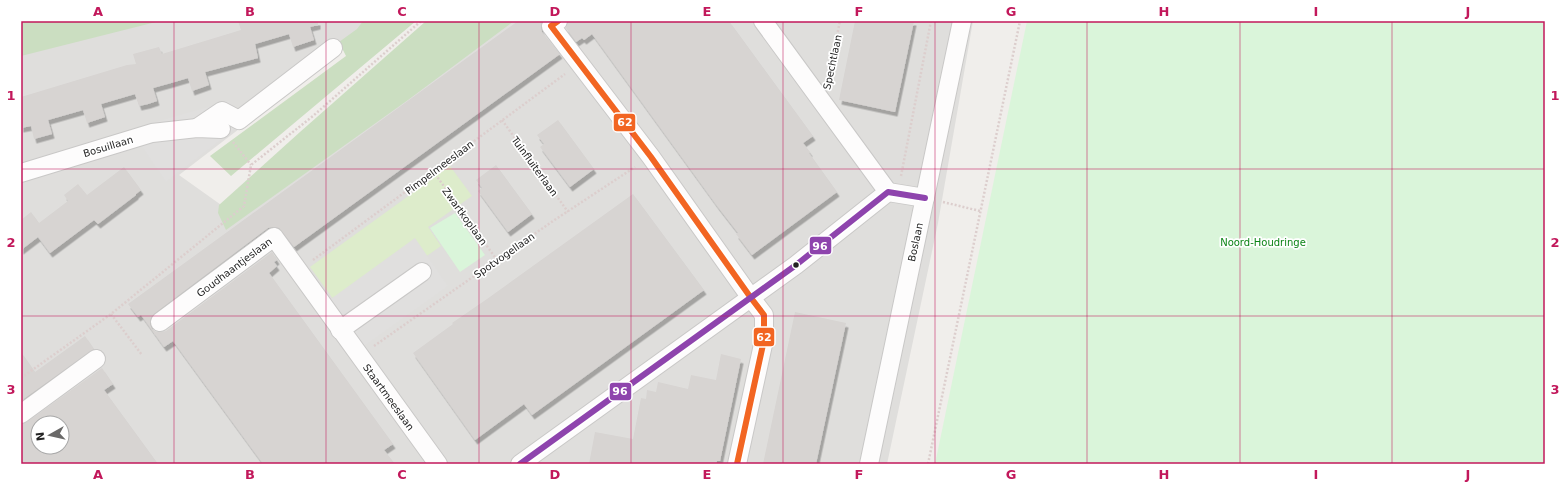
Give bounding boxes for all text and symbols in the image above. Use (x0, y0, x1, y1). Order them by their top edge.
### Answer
text: A (93, 4, 103, 19)
text: B (245, 4, 255, 19)
text: C (397, 4, 407, 19)
text: D (550, 4, 561, 19)
text: E (703, 4, 711, 19)
text: F (855, 4, 863, 19)
text: G (1006, 4, 1016, 19)
text: H (1159, 4, 1169, 19)
text: I (1314, 4, 1318, 19)
text: J (1465, 4, 1470, 19)
street label: Spechtlaan (821, 34, 844, 91)
text: 1 (6, 88, 16, 103)
text: 1 (1550, 88, 1560, 103)
line badge: 62 (613, 113, 636, 132)
text: 62 (617, 116, 633, 129)
street label: Bosuillaan (82, 134, 134, 159)
street label: Tuinfluiterlaan (509, 134, 560, 198)
street label: Pimpelmeeslaan (403, 138, 475, 197)
street label: Zwartkoplaan (440, 185, 489, 247)
street label: Boslaan (906, 222, 925, 263)
street label: Spotvogellaan (472, 230, 537, 280)
text: 2 (6, 235, 16, 250)
text: 2 (1550, 235, 1560, 250)
street label: Goudhaantjeslaan (195, 236, 274, 299)
line badge: 96 (809, 236, 832, 255)
park label: Noord-Houdringe (1220, 237, 1306, 248)
text: 96 (812, 240, 828, 253)
unlabelled marker (791, 260, 801, 270)
line badge: 62 (753, 327, 775, 347)
text: 62 (756, 331, 772, 344)
street label: Staartmeeslaan (361, 362, 416, 433)
text: 3 (6, 382, 16, 397)
line badge: 96 (609, 382, 632, 401)
text: 3 (1550, 382, 1560, 397)
text: 96 (612, 385, 628, 398)
north arrow (30, 415, 70, 455)
text: N (34, 431, 48, 442)
text: A (93, 467, 103, 482)
text: B (245, 467, 255, 482)
text: C (397, 467, 407, 482)
text: D (550, 467, 561, 482)
text: E (703, 467, 711, 482)
text: F (855, 467, 863, 482)
text: G (1006, 467, 1016, 482)
text: H (1159, 467, 1169, 482)
text: I (1314, 467, 1318, 482)
text: J (1465, 467, 1470, 482)

